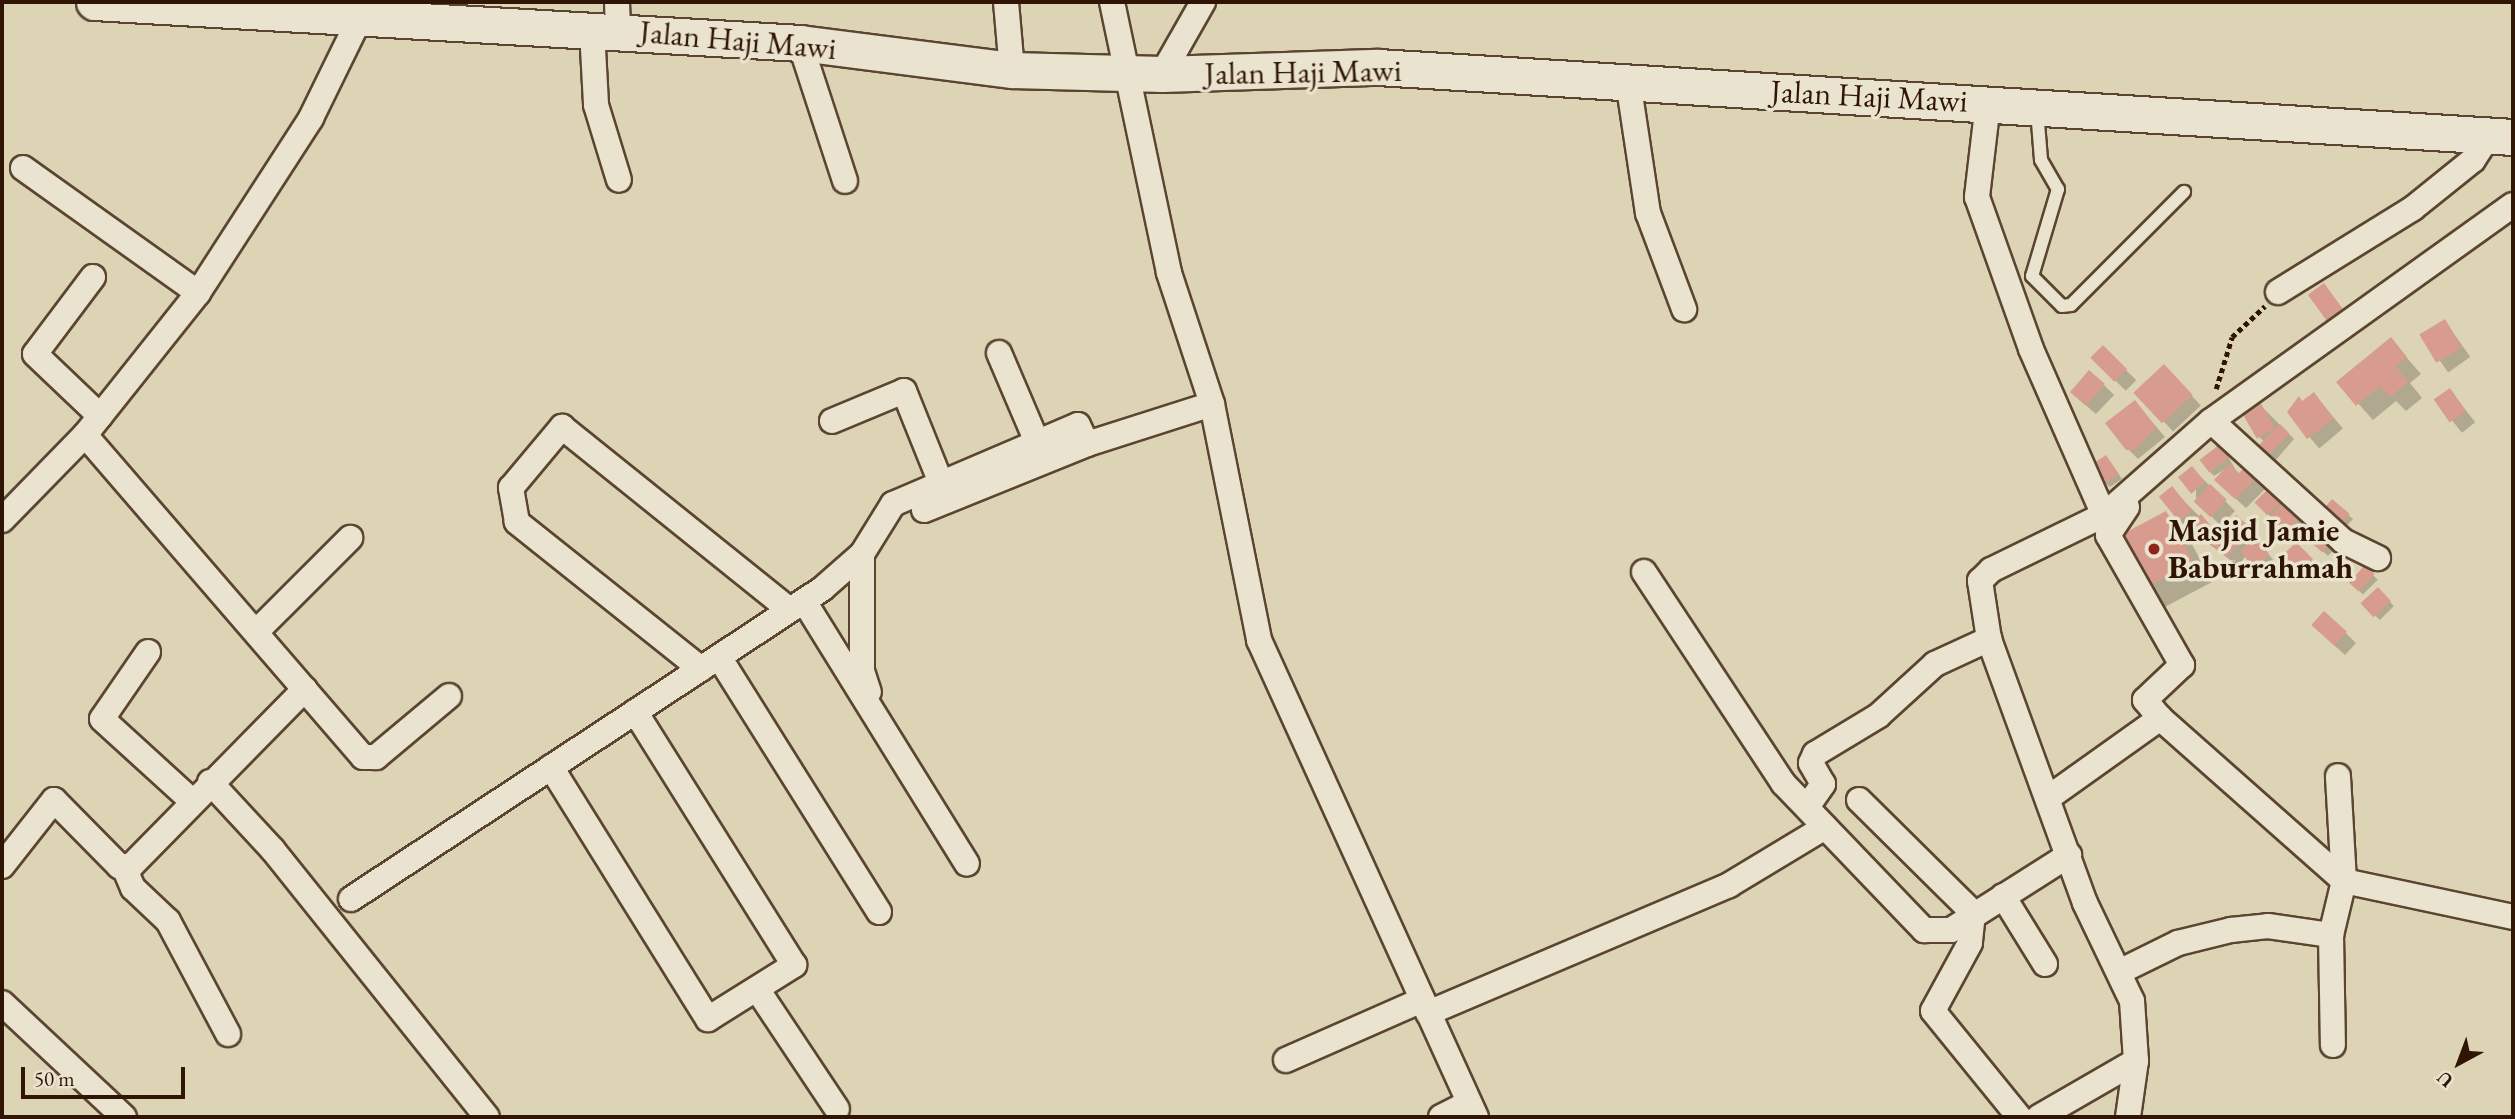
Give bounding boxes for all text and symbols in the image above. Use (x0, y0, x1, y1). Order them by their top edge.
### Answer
street label: Jalan Haji Mawi (638, 12, 838, 68)
street label: Jalan Haji Mawi (1204, 51, 1402, 93)
street label: Jalan Haji Mawi (1769, 72, 1969, 120)
place label: Masjid Jamie Baburrahmah (2168, 512, 2353, 587)
marker: Masjid Jamie Baburrahmah (2146, 541, 2162, 557)
north arrow (2424, 1028, 2494, 1098)
scale bar (24, 1052, 189, 1096)
text: 50 m (34, 1065, 75, 1092)
text: U (2431, 1065, 2458, 1093)

